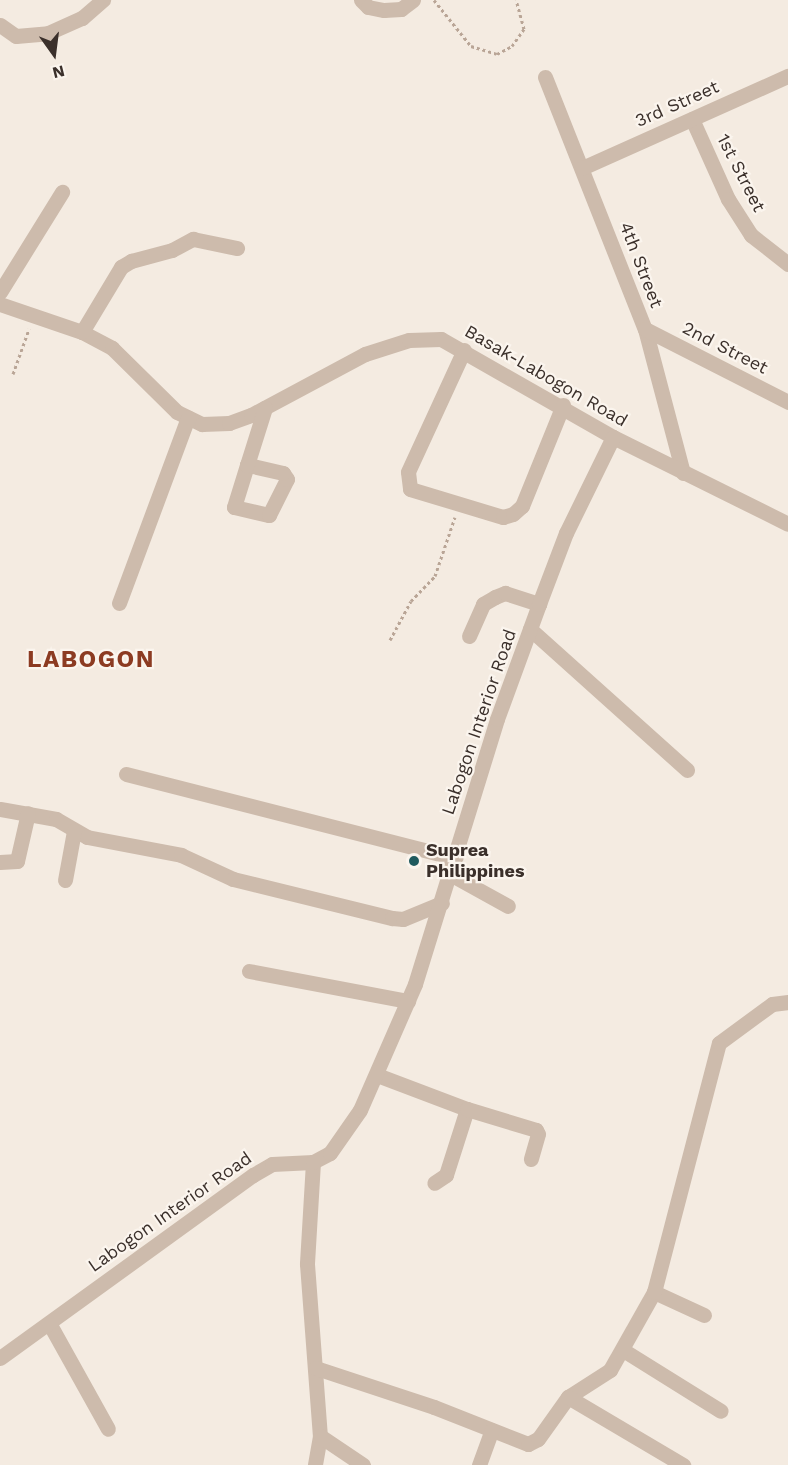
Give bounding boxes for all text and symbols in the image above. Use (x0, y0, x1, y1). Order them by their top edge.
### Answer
north arrow (24, 24, 84, 84)
text: N (50, 61, 67, 83)
street label: 3rd Street (632, 76, 722, 132)
street label: 1st Street (712, 131, 770, 215)
street label: 4th Street (615, 219, 667, 311)
street label: 2nd Street (679, 317, 771, 379)
street label: Basak-Labogon Road (461, 320, 631, 432)
street label: Labogon Interior Road (437, 626, 521, 818)
district label: LABOGON (27, 646, 155, 674)
place label: Suprea Philippines (426, 840, 525, 882)
marker: Suprea Philippines (407, 854, 421, 868)
street label: Labogon Interior Road (84, 1147, 256, 1277)

